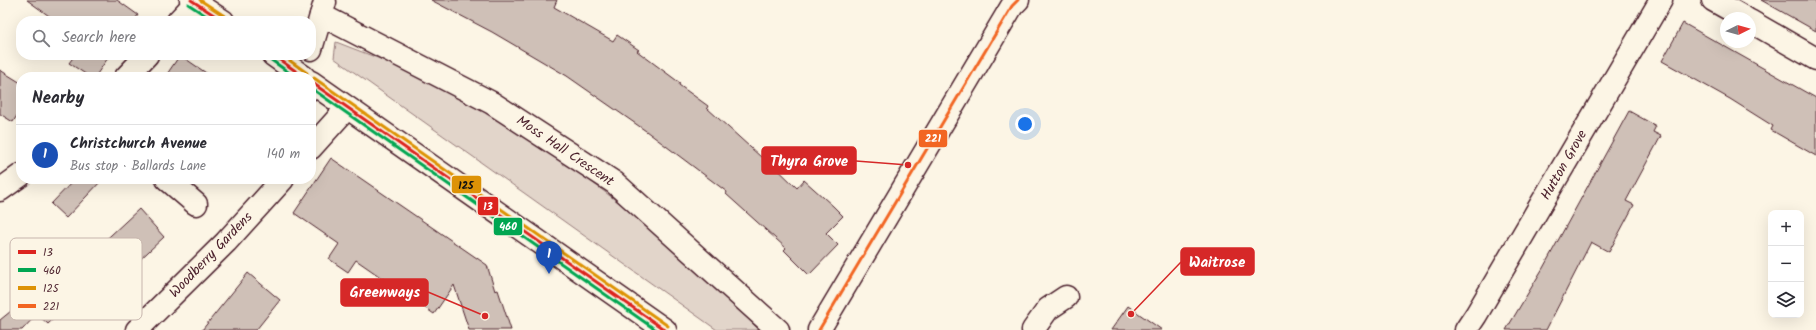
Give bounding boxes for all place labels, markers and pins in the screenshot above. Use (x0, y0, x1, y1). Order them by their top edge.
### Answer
callout: Thyra Grove (762, 147, 856, 174)
pin: 1 (536, 241, 562, 274)
callout: Waitrose (1181, 248, 1254, 275)
callout: Greenways (341, 279, 428, 306)

